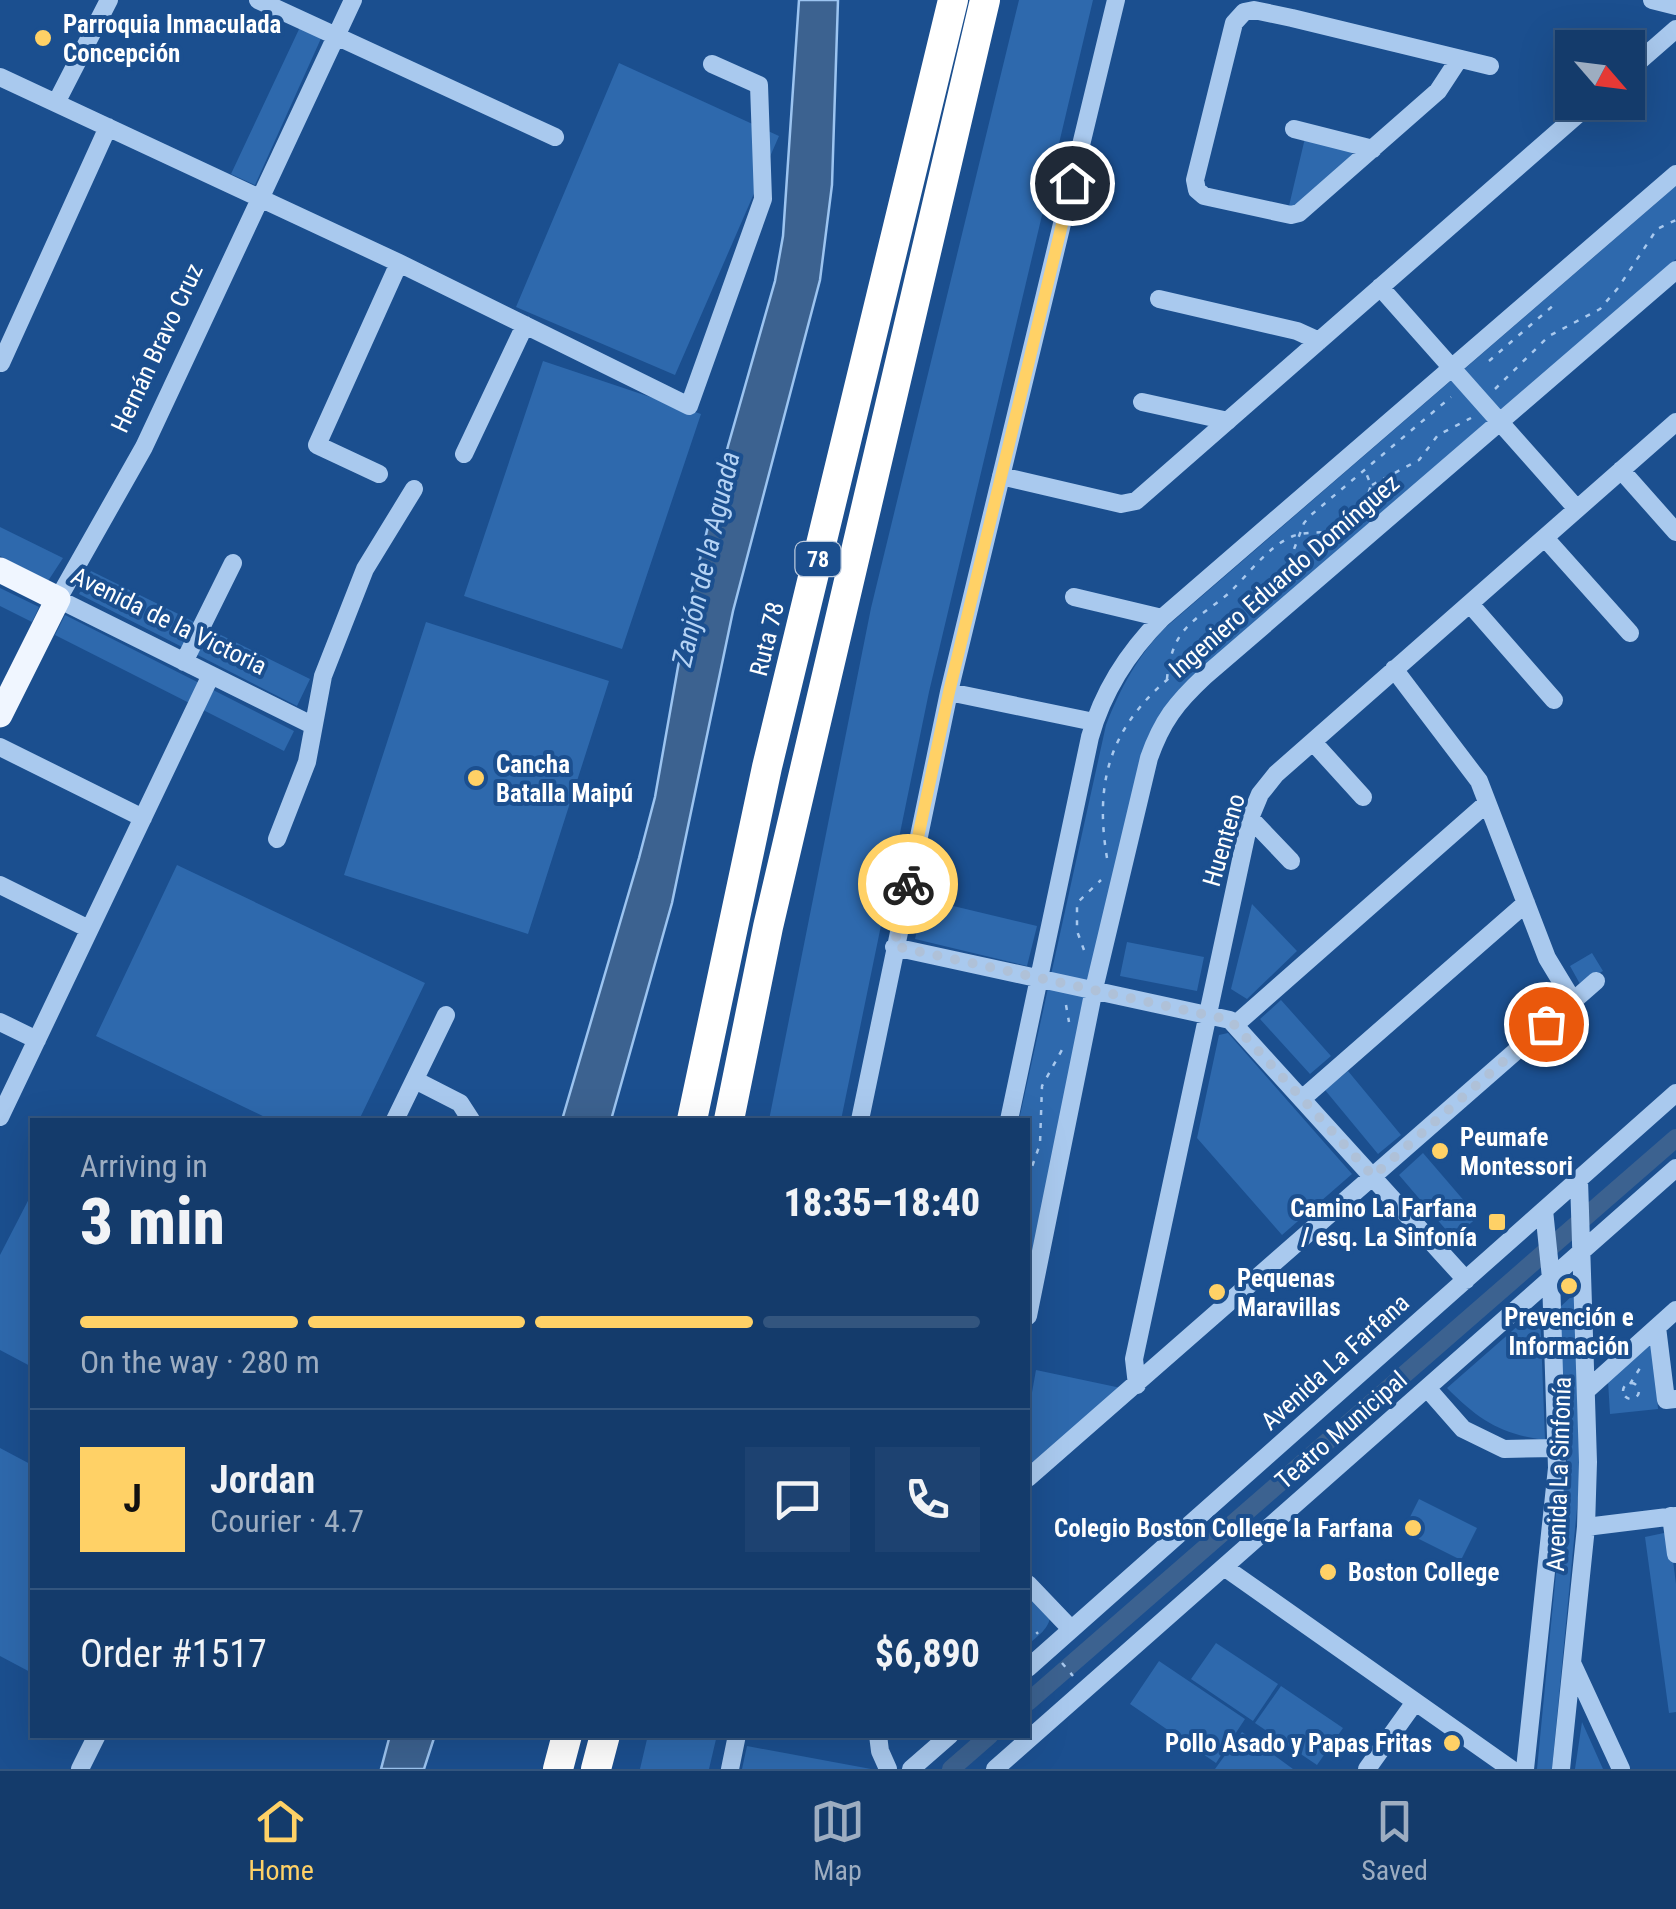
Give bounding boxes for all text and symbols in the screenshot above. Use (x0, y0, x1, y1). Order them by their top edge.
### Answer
place label: Parroquia Inmaculada Concepción (63, 10, 281, 68)
marker: Parroquia Inmaculada Concepción (32, 27, 54, 49)
north arrow (1555, 30, 1645, 120)
map controls (1555, 30, 1645, 120)
pin (1030, 141, 1115, 226)
icon: home (1045, 156, 1100, 211)
street label: Hernán Bravo Cruz (105, 259, 209, 437)
water label: Zanjón de la Aguada (665, 448, 747, 671)
street label: Ingeniero Eduardo Domínguez (1163, 468, 1405, 684)
road number: 78 (796, 542, 840, 576)
street label: Avenida de la Victoria (67, 561, 271, 681)
street label: Ruta 78 (744, 599, 790, 679)
place label: Cancha Batalla Maipú (496, 750, 633, 808)
marker: Cancha Batalla Maipú (465, 767, 487, 789)
street label: Huenteno (1197, 790, 1251, 890)
courier (858, 834, 958, 934)
icon: bike (881, 857, 936, 912)
pin (1504, 982, 1589, 1067)
icon: bag (1519, 997, 1574, 1052)
place label: Peumafe Montessori (1460, 1123, 1573, 1181)
marker: Peumafe Montessori (1429, 1140, 1451, 1162)
text: Arriving in (80, 1147, 208, 1185)
text: 18:35–18:40 (783, 1181, 980, 1225)
text: 3 min (80, 1184, 225, 1260)
place label: Camino La Farfana / esq. La Sinfonía (1290, 1194, 1477, 1252)
marker: Camino La Farfana / esq. La Sinfonía (1486, 1211, 1508, 1233)
place label: Pequenas Maravillas (1237, 1264, 1341, 1322)
marker: Prevención e Información (1558, 1275, 1580, 1297)
marker: Pequenas Maravillas (1206, 1281, 1228, 1303)
street label: Avenida La Farfana (1255, 1288, 1415, 1436)
place label: Prevención e Información (1504, 1303, 1634, 1361)
text: On the way · 280 m (80, 1343, 320, 1381)
street label: Teatro Municipal (1269, 1365, 1413, 1495)
street label: Avenida La Sinfonía (1541, 1376, 1577, 1572)
button: chat (745, 1447, 850, 1552)
button: phone (875, 1447, 980, 1552)
text: Jordan (210, 1458, 315, 1502)
text: J (123, 1477, 142, 1521)
text: Courier · 4.7 (210, 1502, 364, 1540)
place label: Colegio Boston College la Farfana (1054, 1514, 1393, 1543)
marker: Colegio Boston College la Farfana (1402, 1517, 1424, 1539)
place label: Boston College (1348, 1558, 1499, 1587)
marker: Boston College (1317, 1561, 1339, 1583)
text: Order #1517 (80, 1632, 267, 1676)
text: $6,890 (875, 1632, 980, 1676)
place label: Pollo Asado y Papas Fritas (1165, 1729, 1432, 1758)
marker: Pollo Asado y Papas Fritas (1441, 1732, 1463, 1754)
tab: Home (248, 1794, 314, 1887)
tab: Map (810, 1794, 865, 1887)
tab: Saved (1361, 1794, 1428, 1887)

